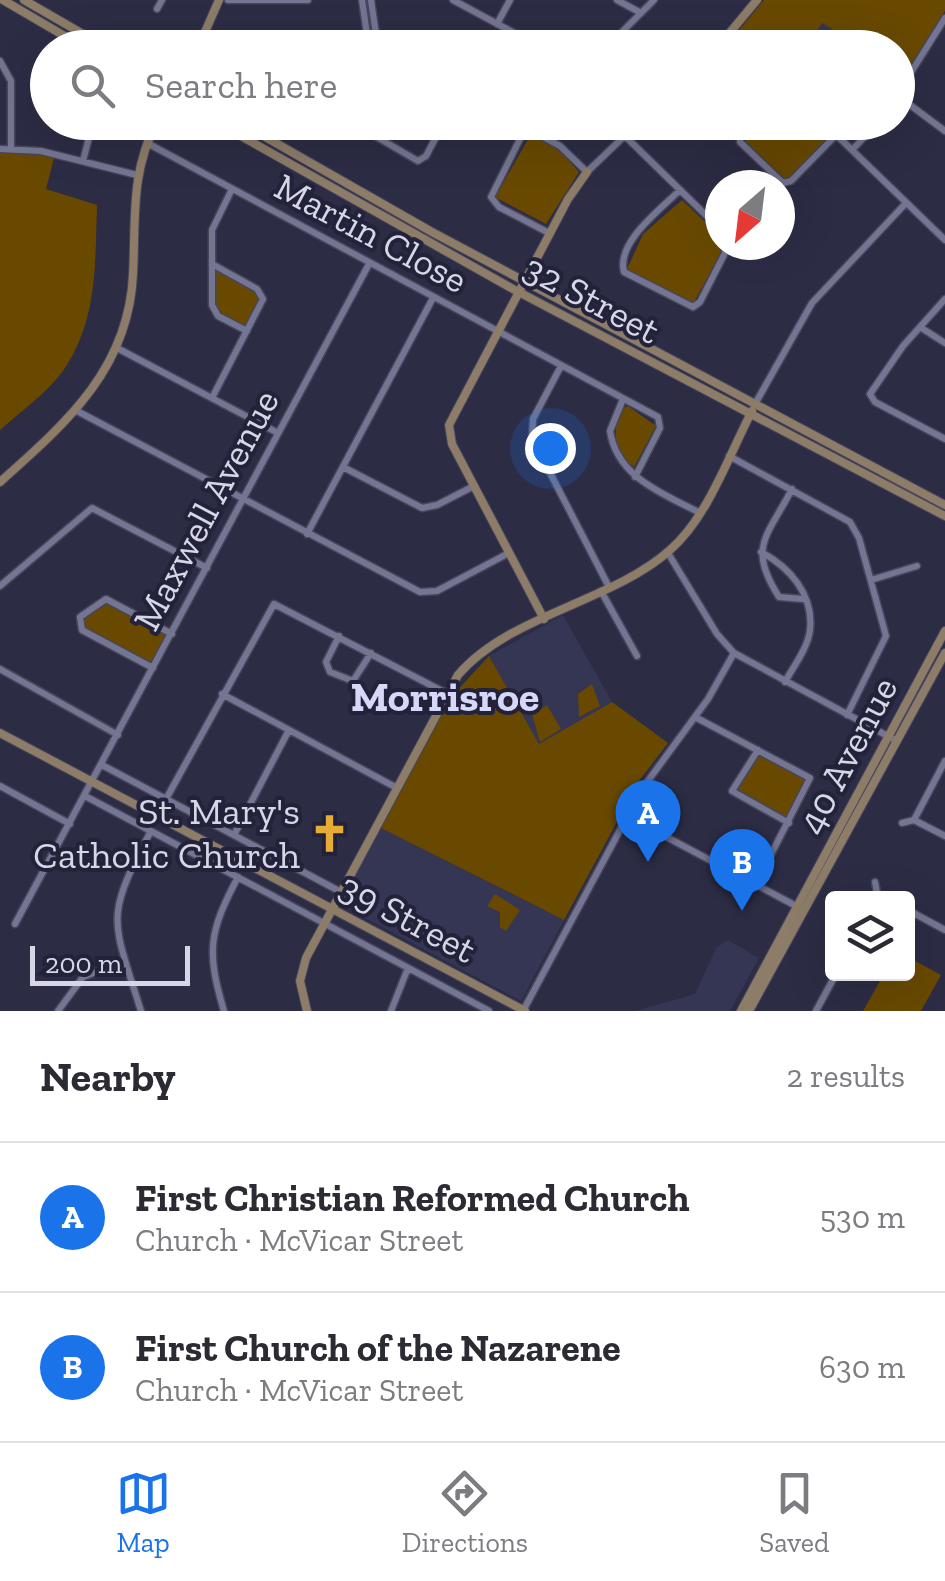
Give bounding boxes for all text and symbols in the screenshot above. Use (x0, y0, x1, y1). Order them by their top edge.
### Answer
search box (30, 30, 915, 140)
icon: search (65, 58, 120, 113)
text: Search here (145, 62, 337, 108)
street label: Martin Close (267, 163, 475, 303)
north arrow (705, 170, 795, 260)
street label: 32 Street (516, 244, 668, 354)
street label: Maxwell Avenue (123, 382, 289, 638)
your location (525, 423, 576, 474)
street label: 40 Avenue (787, 669, 907, 841)
district label: Morrisroe (351, 671, 539, 722)
pin: A (616, 780, 680, 862)
place label: St. Mary's Catholic Church (33, 788, 300, 878)
church icon: St. Mary's Catholic Church (309, 812, 351, 854)
pin: B (710, 828, 774, 911)
street label: 39 Street (332, 863, 484, 973)
map controls (825, 891, 915, 981)
button: layers (825, 891, 915, 981)
scale bar (30, 941, 190, 986)
text: 200 m (45, 947, 122, 980)
text: Nearby (40, 1051, 176, 1102)
text: 2 results (786, 1057, 905, 1095)
text: First Christian Reformed Church (135, 1175, 690, 1221)
text: A (62, 1198, 83, 1236)
text: 530 m (820, 1198, 905, 1236)
text: Church · McVicar Street (135, 1221, 463, 1259)
text: First Church of the Nazarene (135, 1325, 621, 1371)
text: B (63, 1348, 82, 1386)
text: 630 m (819, 1348, 905, 1386)
text: Church · McVicar Street (135, 1371, 463, 1409)
tab: Map (116, 1466, 171, 1559)
tab: Directions (402, 1466, 528, 1559)
tab: Saved (759, 1466, 829, 1559)

